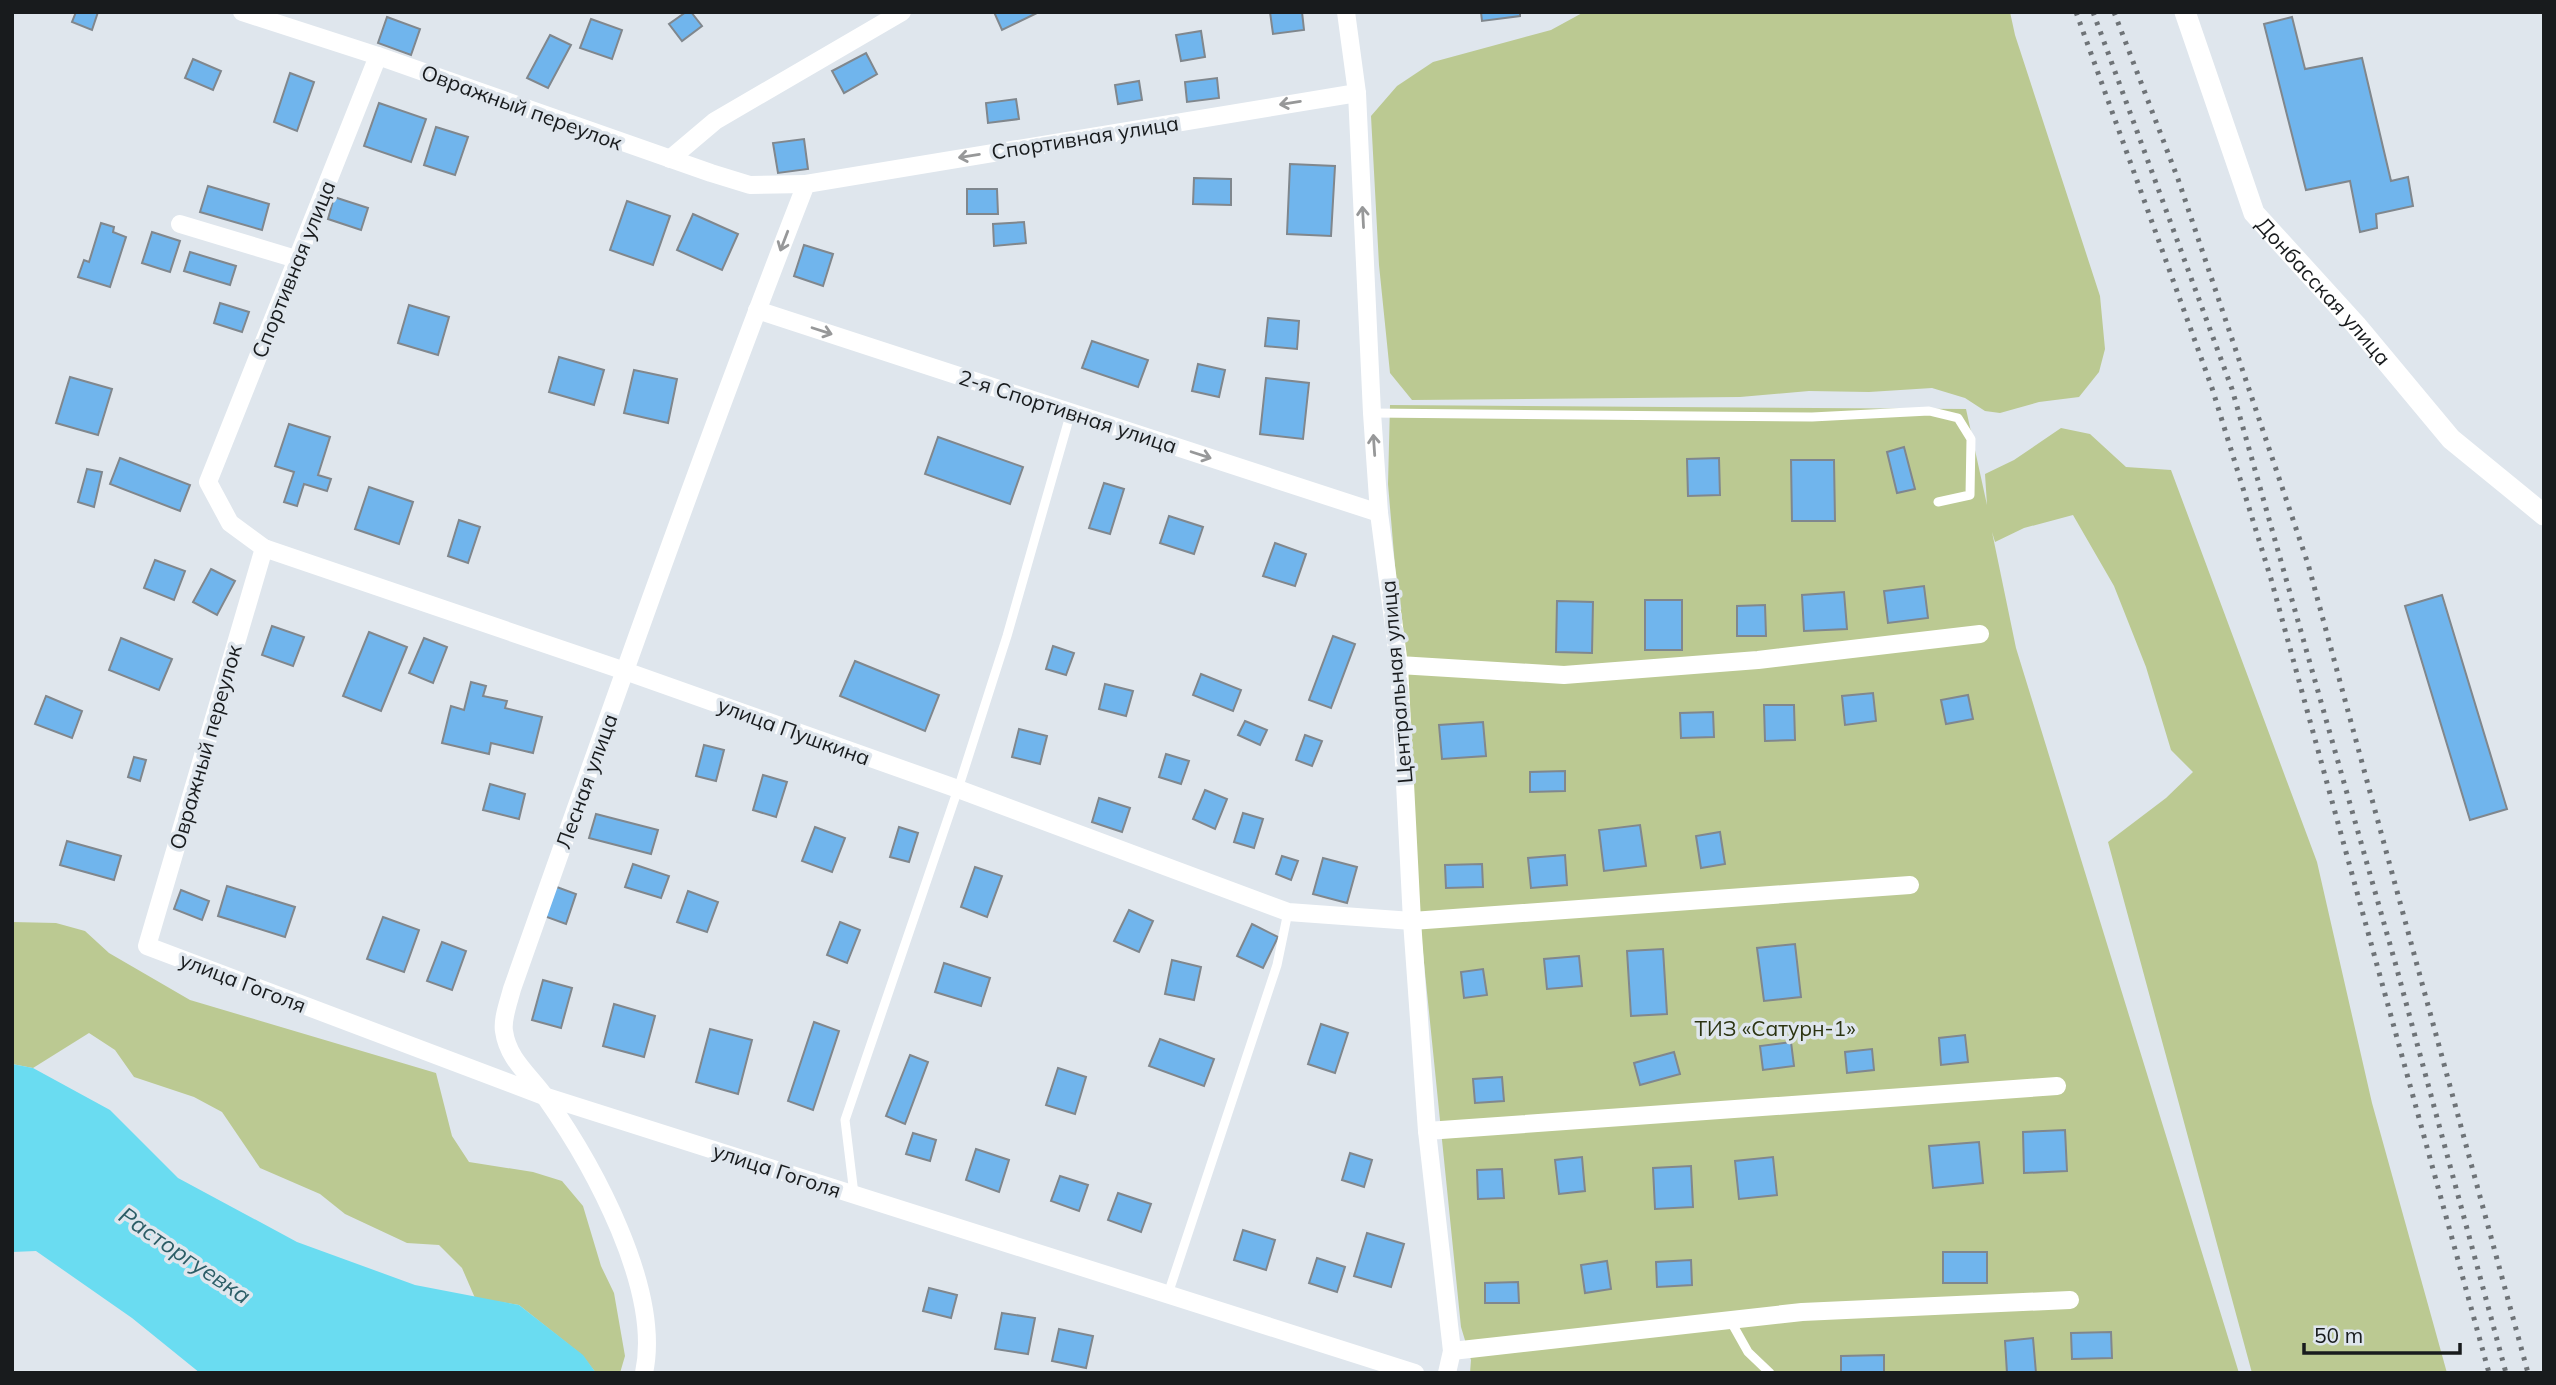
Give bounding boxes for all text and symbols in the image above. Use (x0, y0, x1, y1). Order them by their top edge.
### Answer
street label: Овражный переулок (418, 59, 627, 156)
one-way arrow (1279, 97, 1302, 110)
street label: Спортивная улица (990, 109, 1180, 165)
one-way arrow (958, 150, 980, 163)
street label: Спортивная улица (246, 176, 340, 362)
one-way arrow (1356, 206, 1369, 229)
street label: Донбасская улица (2251, 211, 2397, 370)
one-way arrow (776, 230, 789, 251)
one-way arrow (811, 325, 833, 338)
street label: 2-я Спортивная улица (956, 363, 1180, 459)
one-way arrow (1367, 434, 1380, 456)
one-way arrow (1190, 449, 1212, 462)
street label: Центральная улица (1374, 579, 1418, 785)
street label: Овражный переулок (163, 641, 247, 852)
street label: улица Пушкина (714, 691, 874, 771)
street label: Лесная улица (550, 710, 622, 852)
street label: улица Гоголя (176, 946, 310, 1018)
park label: ТИЗ «Сатурн-1» (1694, 1015, 1856, 1041)
street label: улица Гоголя (710, 1137, 844, 1203)
water label: Расторгуевка (114, 1200, 256, 1310)
scale bar (2304, 1312, 2460, 1356)
text: 50 m (2314, 1322, 2363, 1348)

